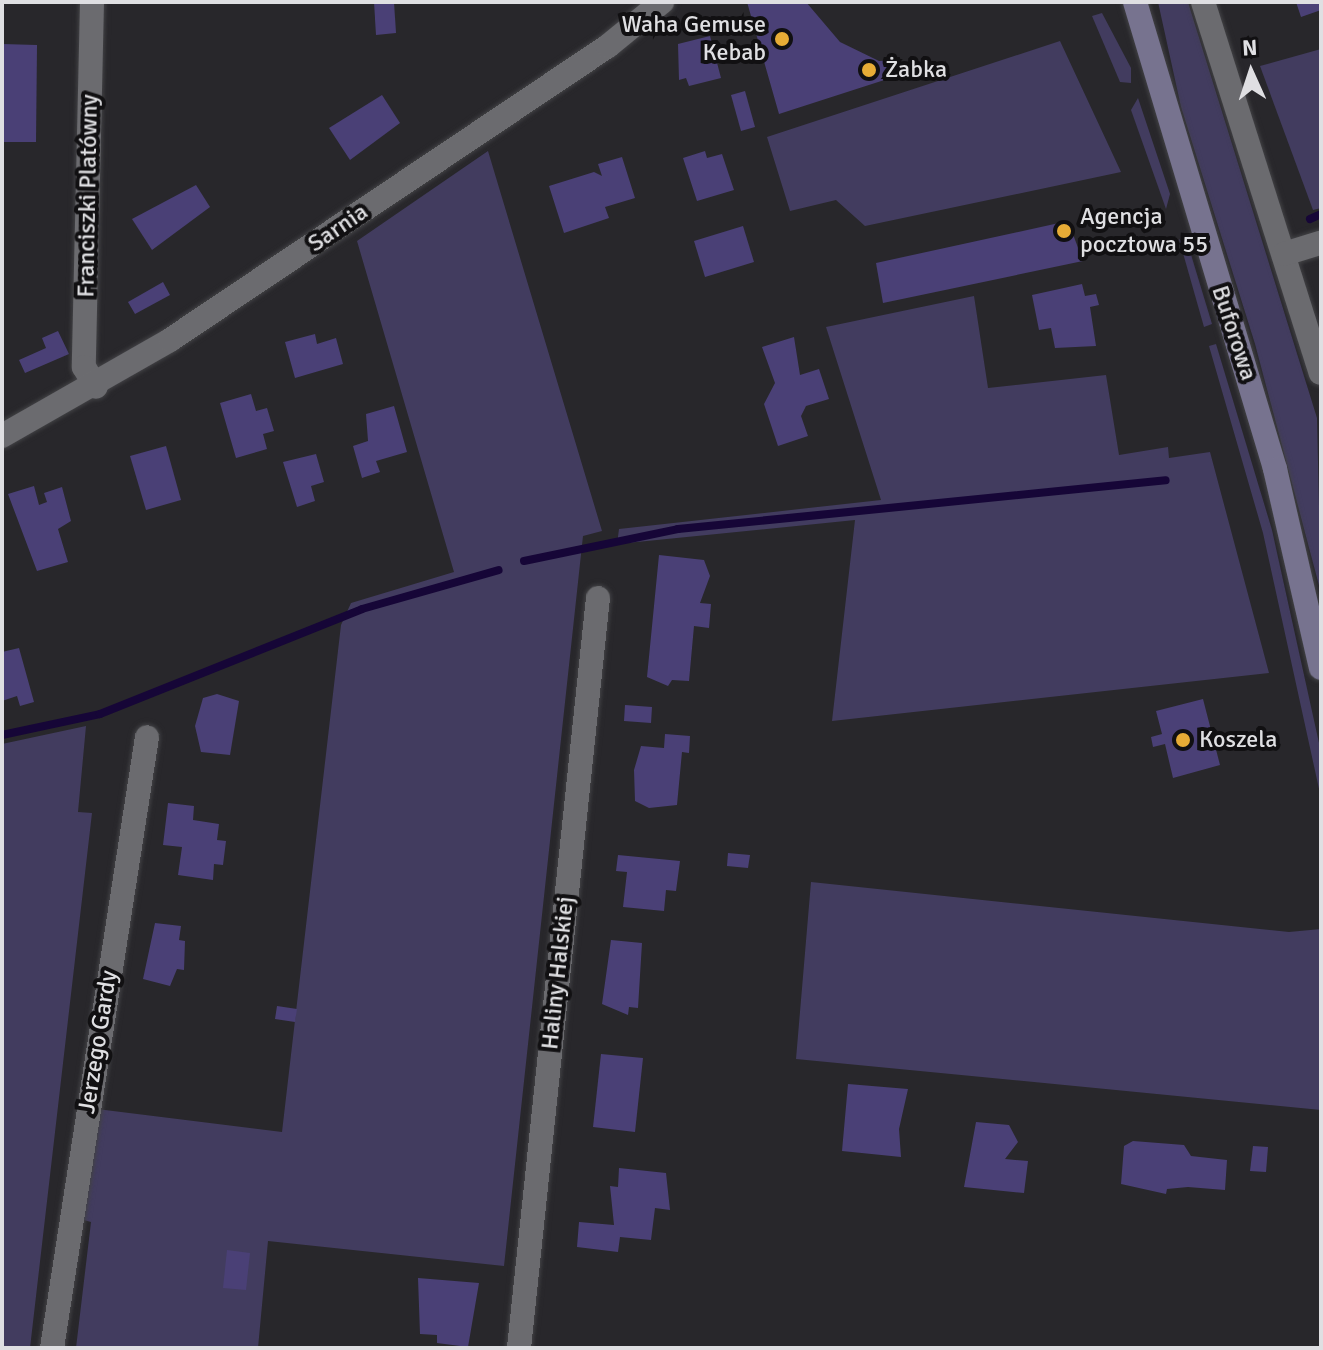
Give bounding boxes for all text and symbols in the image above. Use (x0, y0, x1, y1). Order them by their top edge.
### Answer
place label: Waha Gemuse Kebab (622, 11, 766, 67)
marker: Waha Gemuse Kebab (773, 30, 791, 48)
north arrow (1211, 32, 1291, 112)
text: N (1241, 34, 1258, 61)
place label: Żabka (885, 56, 947, 84)
marker: Żabka (860, 61, 878, 79)
street label: Franciszki Platówny (72, 94, 104, 298)
street label: Sarnia (303, 198, 373, 258)
place label: Agencja pocztowa 55 (1080, 203, 1208, 259)
marker: Agencja pocztowa 55 (1055, 222, 1073, 240)
street label: Buforowa (1205, 282, 1263, 384)
place label: Koszela (1199, 726, 1278, 754)
marker: Koszela (1174, 731, 1192, 749)
street label: Haliny Halskiej (536, 895, 580, 1051)
street label: Jerzego Gardy (72, 968, 124, 1116)

